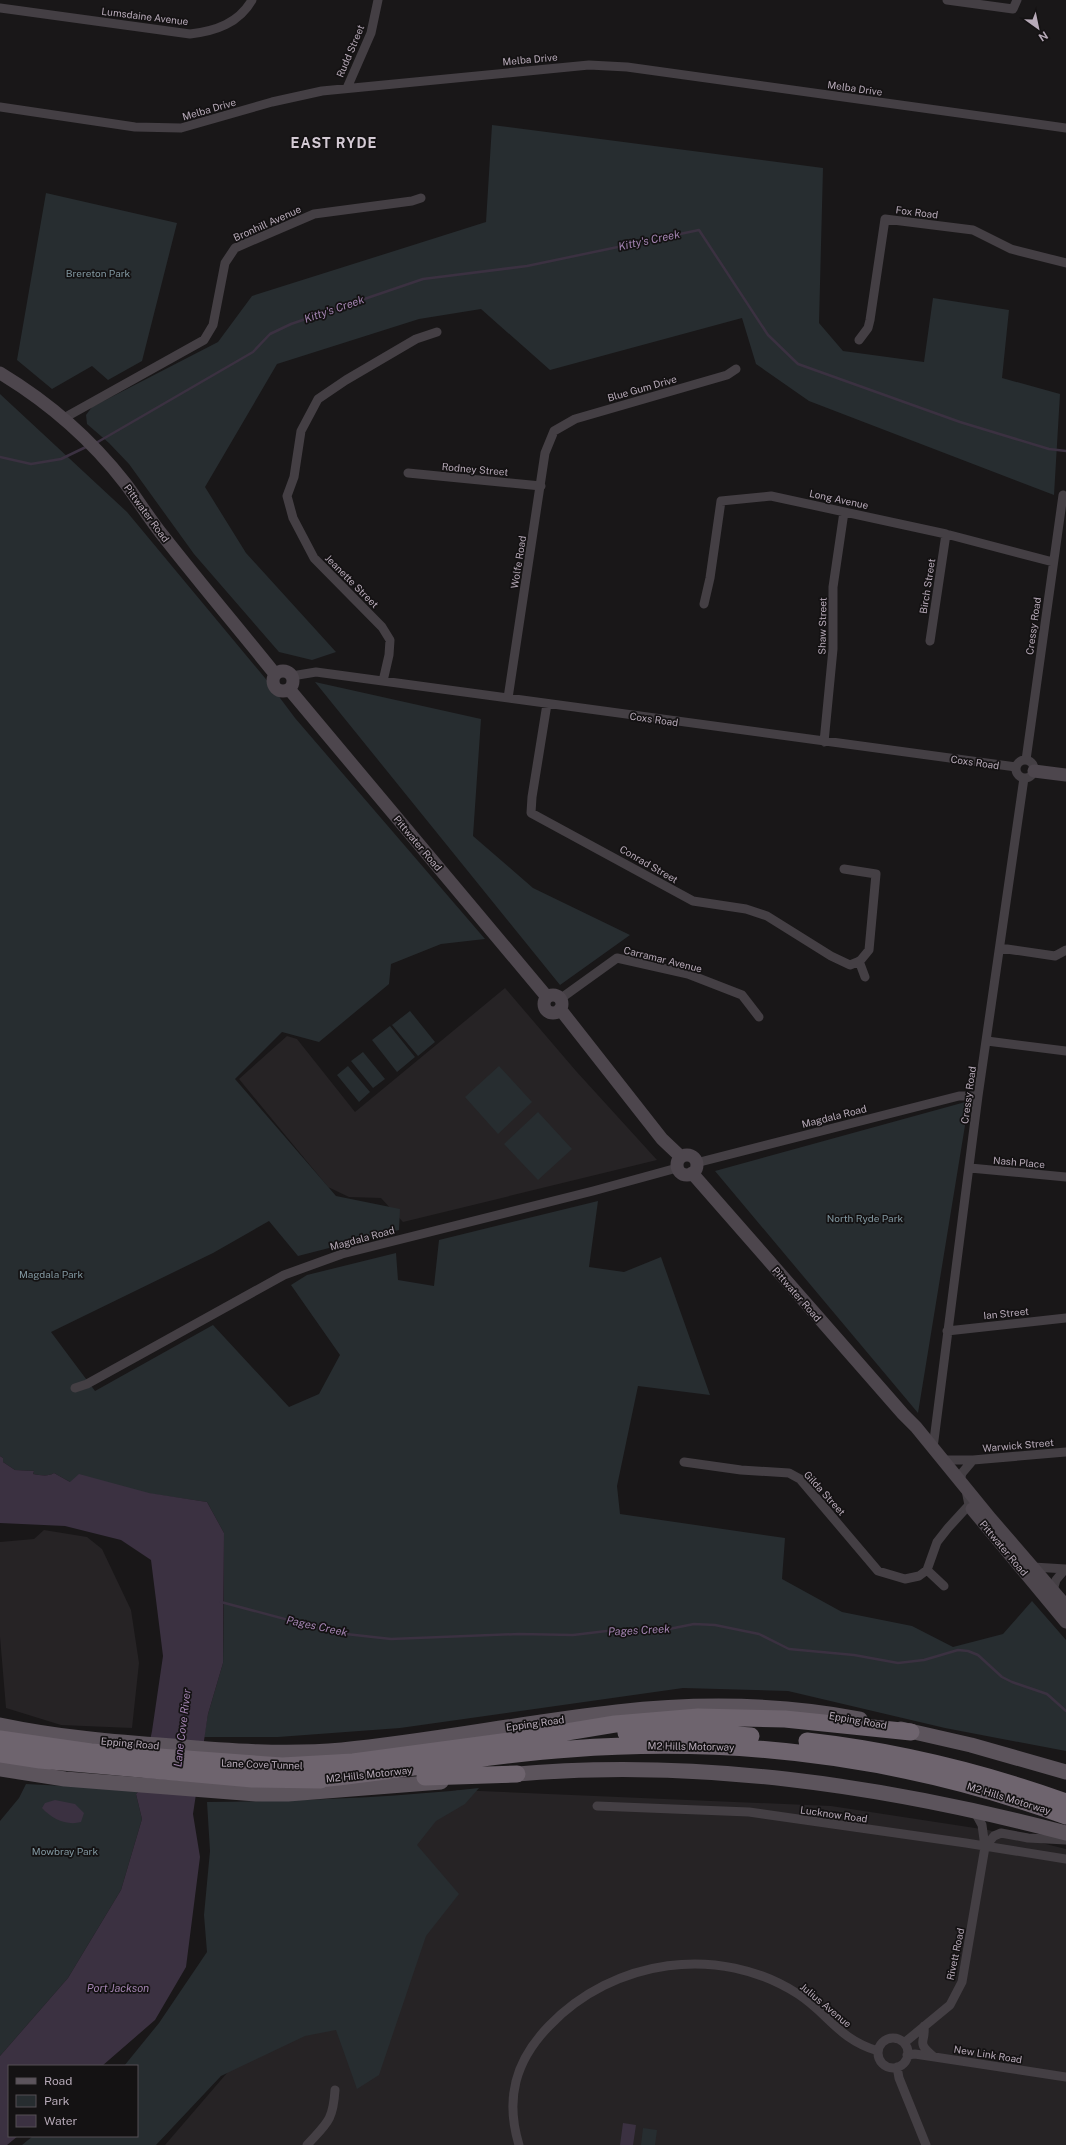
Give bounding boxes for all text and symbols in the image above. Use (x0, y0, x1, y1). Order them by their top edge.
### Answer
street label: Lumsdaine Avenue (101, 5, 189, 27)
north arrow (1018, 8, 1058, 48)
street label: Rudd Street (334, 23, 367, 79)
text: N (1037, 29, 1050, 44)
street label: Melba Drive (502, 51, 558, 67)
street label: Melba Drive (827, 78, 884, 98)
street label: Melba Drive (181, 96, 238, 122)
district label: EAST RYDE (291, 135, 377, 151)
street label: Bronhill Avenue (231, 203, 303, 243)
street label: Fox Road (895, 203, 939, 221)
water label: Kitty's Creek (617, 228, 681, 252)
park label: Brereton Park (66, 267, 131, 279)
water label: Kitty's Creek (302, 293, 366, 325)
street label: Blue Gum Drive (606, 372, 678, 404)
street label: Rodney Street (441, 460, 509, 478)
street label: Pittwater Road (122, 482, 172, 544)
street label: Long Avenue (808, 487, 870, 511)
street label: Wolfe Road (508, 535, 528, 589)
street label: Jeanette Street (323, 552, 381, 610)
street label: Birch Street (917, 557, 937, 615)
street label: Cressy Road (1023, 596, 1043, 655)
street label: Shaw Street (816, 597, 829, 655)
street label: Coxs Road (629, 710, 679, 728)
street label: Coxs Road (950, 753, 1000, 771)
street label: Pittwater Road (391, 813, 445, 873)
street label: Conrad Street (618, 843, 680, 886)
street label: Carramar Avenue (623, 943, 704, 975)
street label: Cressy Road (958, 1065, 978, 1124)
street label: Magdala Road (800, 1102, 868, 1130)
street label: Nash Place (992, 1154, 1046, 1170)
park label: North Ryde Park (827, 1212, 904, 1224)
street label: Magdala Road (328, 1224, 396, 1252)
street label: Pittwater Road (770, 1264, 824, 1324)
park label: Magdala Park (19, 1268, 83, 1280)
street label: Ian Street (983, 1305, 1029, 1321)
street label: Warwick Street (982, 1436, 1054, 1454)
street label: Gilda Street (802, 1468, 848, 1518)
street label: Pittwater Road (977, 1518, 1031, 1578)
water label: Pages Creek (285, 1614, 349, 1638)
water label: Pages Creek (608, 1622, 670, 1638)
water label: Lane Cove River (171, 1687, 193, 1768)
street label: Epping Road (828, 1709, 888, 1731)
street label: Epping Road (505, 1713, 565, 1733)
street label: Epping Road (100, 1734, 160, 1752)
street label: M2 Hills Motorway (648, 1739, 735, 1753)
street label: Lane Cove Tunnel (221, 1757, 303, 1771)
street label: M2 Hills Motorway (325, 1763, 413, 1785)
street label: M2 Hills Motorway (966, 1780, 1053, 1817)
street label: Lucknow Road (800, 1803, 868, 1825)
park label: Mowbray Park (32, 1845, 99, 1857)
street label: Rivett Road (944, 1927, 966, 1981)
street label: Julius Avenue (798, 1980, 854, 2030)
water label: Port Jackson (87, 1982, 149, 1994)
street label: New Link Road (953, 2043, 1023, 2065)
legend (8, 2065, 138, 2137)
text: Road (44, 2074, 72, 2088)
text: Park (44, 2094, 70, 2108)
text: Water (44, 2114, 78, 2128)

